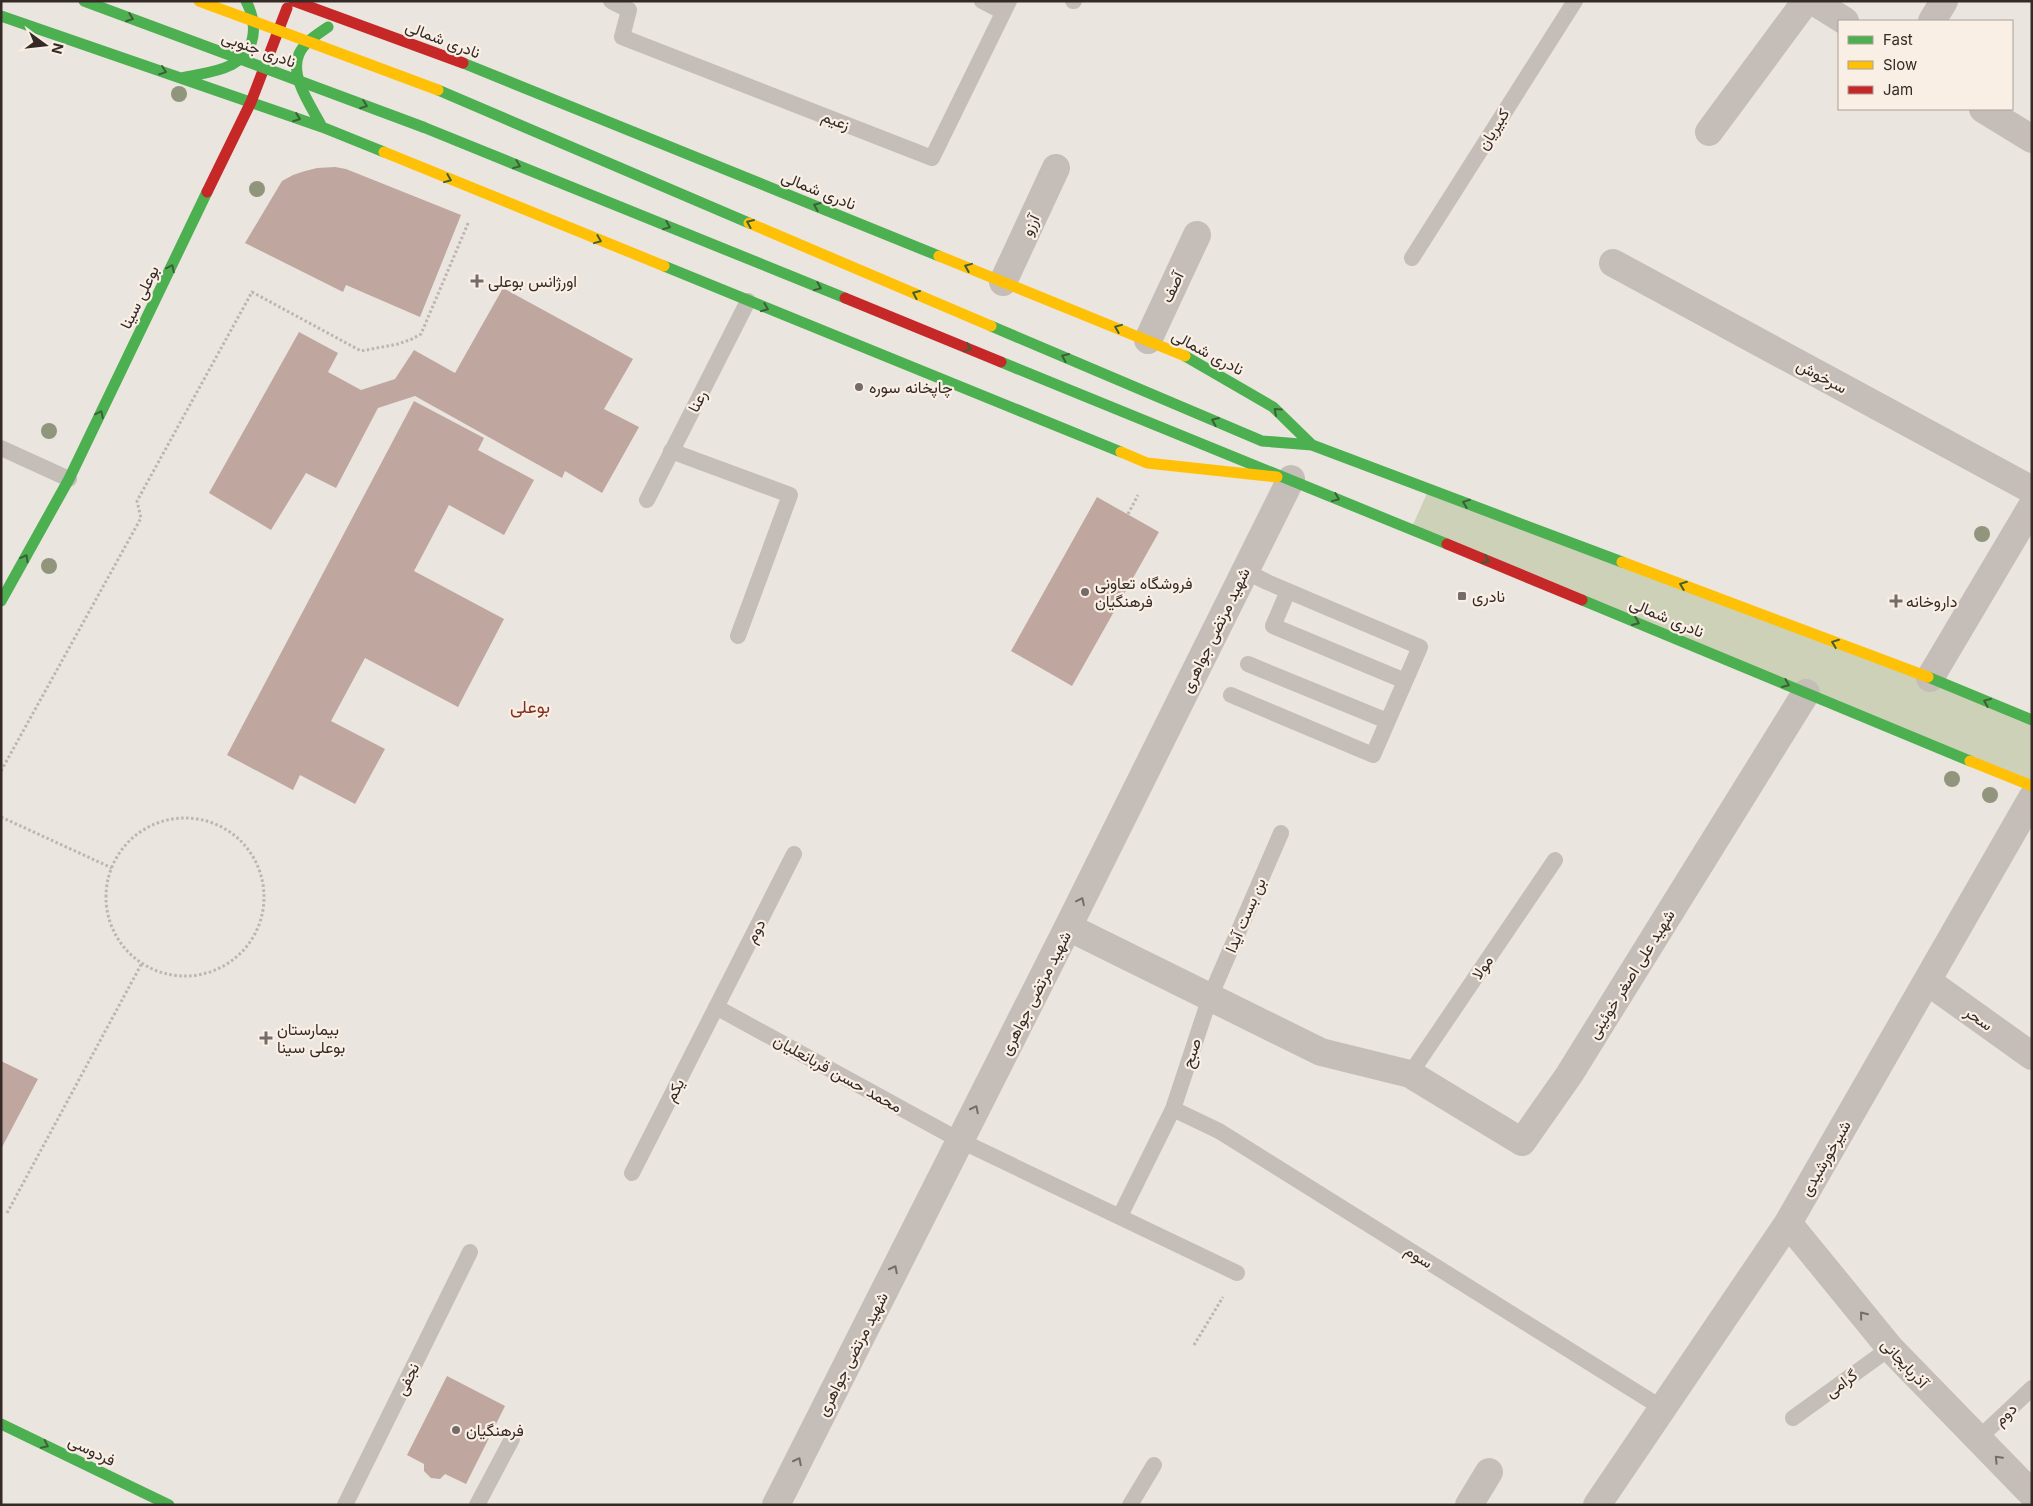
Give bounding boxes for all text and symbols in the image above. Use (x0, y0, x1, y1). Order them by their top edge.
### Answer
one-way arrow (125, 12, 134, 22)
street label: نادری شمالی (402, 16, 483, 63)
north arrow (20, 20, 70, 70)
legend (1838, 20, 2013, 110)
street label: نادری جنوبی (219, 26, 299, 73)
text: Fast (1883, 30, 1913, 49)
text: N (48, 41, 68, 56)
text: Slow (1883, 55, 1917, 74)
one-way arrow (159, 65, 167, 75)
text: Jam (1883, 80, 1913, 99)
one-way arrow (360, 99, 368, 109)
street label: کبیریان (1473, 105, 1514, 154)
street label: زعیم (819, 106, 853, 135)
one-way arrow (292, 112, 301, 122)
one-way arrow (512, 159, 520, 169)
street label: نادری شمالی (778, 166, 859, 215)
one-way arrow (443, 173, 452, 183)
one-way arrow (813, 202, 822, 213)
street label: آرزو (1016, 210, 1045, 239)
one-way arrow (746, 219, 755, 230)
one-way arrow (662, 220, 671, 230)
one-way arrow (593, 234, 602, 245)
street label: بوعلی سینا (115, 262, 164, 332)
one-way arrow (964, 263, 973, 273)
one-way arrow (165, 264, 175, 273)
street label: آصف (1156, 267, 1188, 306)
place label: اورژانس بوعلی (488, 271, 577, 292)
marker: اورژانس بوعلی (470, 274, 484, 288)
one-way arrow (813, 281, 822, 291)
one-way arrow (912, 289, 921, 300)
one-way arrow (760, 302, 769, 313)
one-way arrow (1114, 324, 1123, 334)
street label: نادری شمالی (1168, 325, 1247, 380)
one-way arrow (963, 342, 972, 353)
one-way arrow (1062, 353, 1070, 363)
street label: سرخوش (1793, 354, 1851, 398)
place label: چاپخانه سوره (869, 377, 953, 399)
marker: چاپخانه سوره (853, 381, 865, 393)
street label: رعنا (683, 387, 712, 416)
one-way arrow (1274, 408, 1283, 417)
one-way arrow (94, 410, 104, 419)
one-way arrow (1211, 417, 1220, 428)
one-way arrow (1331, 491, 1340, 502)
one-way arrow (1462, 499, 1471, 509)
one-way arrow (1481, 553, 1490, 564)
one-way arrow (19, 554, 29, 563)
street label: شهید مرتضی جواهری (1176, 564, 1255, 696)
place label: فروشگاه تعاونی فرهنگیان (1095, 573, 1193, 612)
one-way arrow (1679, 581, 1688, 591)
marker: فروشگاه تعاونی فرهنگیان (1079, 586, 1091, 598)
place label: نادری (1472, 586, 1505, 607)
marker: نادری (1456, 590, 1468, 602)
place label: داروخانه (1906, 591, 1957, 612)
street label: نادری شمالی (1627, 592, 1707, 642)
marker: داروخانه (1890, 595, 1902, 607)
one-way arrow (1631, 616, 1640, 626)
one-way arrow (1831, 639, 1840, 649)
one-way arrow (1781, 678, 1790, 688)
district label: بوعلی (510, 696, 550, 718)
one-way arrow (1983, 698, 1991, 708)
street label: بن بست آیدا (1220, 875, 1271, 956)
one-way arrow (1075, 898, 1085, 907)
street label: شهید علی اصغر خوئینی (1583, 906, 1680, 1043)
street label: دوم (741, 916, 770, 947)
street label: شهید مرتضی جواهری (995, 928, 1076, 1059)
street label: مولا (1467, 951, 1498, 983)
street label: سحر (1960, 1001, 1997, 1036)
place label: بیمارستان بوعلی سینا (277, 1019, 345, 1058)
street label: محمد حسن قربانعلیان (770, 1029, 906, 1117)
marker: بیمارستان بوعلی سینا (259, 1031, 273, 1045)
street label: صبح (1177, 1036, 1207, 1071)
street label: یکم (660, 1075, 689, 1105)
one-way arrow (969, 1105, 979, 1114)
street label: شیرخورشیدی (1795, 1117, 1856, 1200)
street label: سوم (1401, 1240, 1437, 1273)
one-way arrow (888, 1265, 898, 1274)
street label: شهید مرتضی جواهری (812, 1289, 893, 1420)
one-way arrow (1860, 1312, 1868, 1321)
street label: آذربایجانی (1876, 1334, 1934, 1394)
street label: نجفی (391, 1359, 424, 1399)
street label: گرامی (1821, 1365, 1862, 1402)
street label: دوم (1989, 1398, 2021, 1430)
place label: فرهنگیان (466, 1420, 524, 1441)
marker: فرهنگیان (450, 1424, 462, 1436)
street label: فردوسی (65, 1430, 119, 1471)
one-way arrow (40, 1439, 49, 1449)
one-way arrow (1995, 1456, 2004, 1465)
one-way arrow (791, 1457, 802, 1466)

